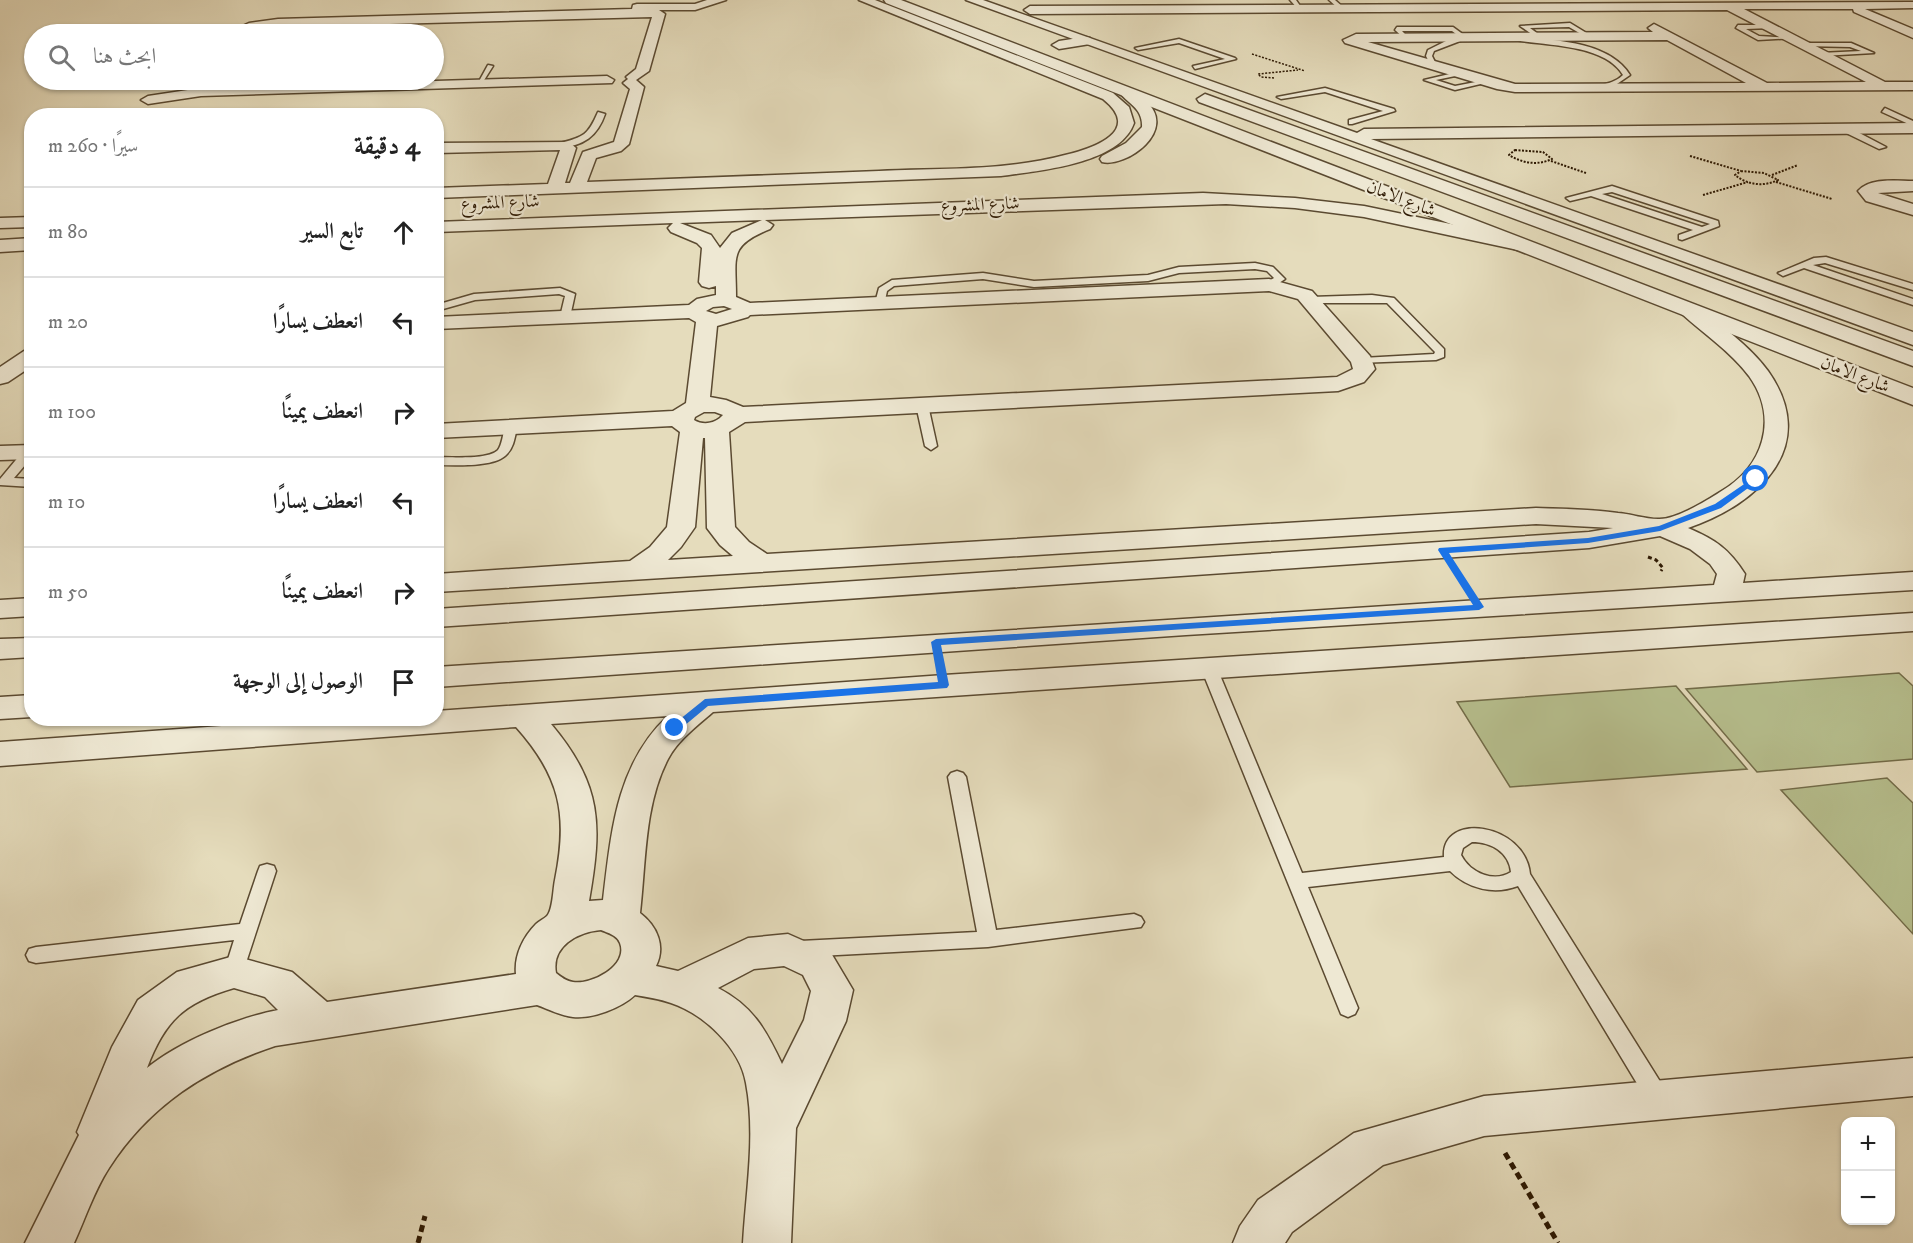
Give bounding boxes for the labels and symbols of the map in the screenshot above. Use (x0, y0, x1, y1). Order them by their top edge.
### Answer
street label: شارع الامان (1362, 176, 1439, 225)
street label: شارع المشروع (460, 191, 540, 218)
street label: شارع المشروع (940, 193, 1020, 220)
street label: شارع الامان (1816, 352, 1893, 401)
route start (1742, 465, 1768, 491)
route end (661, 714, 687, 740)

